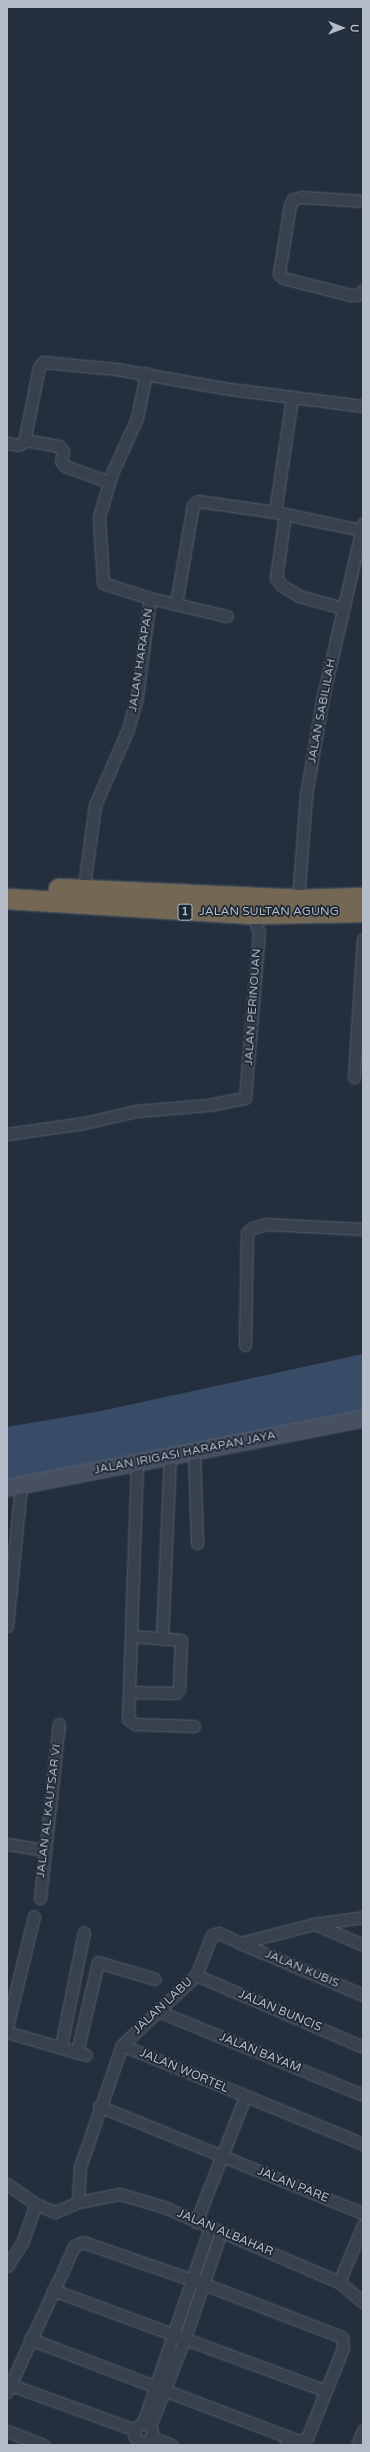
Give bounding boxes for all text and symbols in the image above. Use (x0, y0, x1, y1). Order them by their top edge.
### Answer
north arrow (322, 8, 362, 48)
text: U (348, 24, 361, 33)
street label: JALAN HARAPAN (126, 607, 156, 713)
street label: JALAN SABILILAH (305, 658, 339, 764)
road number: 1 (177, 903, 193, 921)
street label: JALAN SULTAN AGUNG (199, 905, 339, 919)
street label: JALAN PERINOUAN (242, 948, 264, 1066)
street label: JALAN IRIGASI HARAPAN JAYA (93, 1428, 277, 1478)
street label: JALAN AL KAUTSAR VI (34, 1743, 64, 1879)
street label: JALAN KUBIS (263, 1947, 341, 1991)
street label: JALAN LABU (130, 1975, 196, 2037)
street label: JALAN BUNCIS (236, 1987, 324, 2035)
street label: JALAN BAYAM (217, 2030, 303, 2076)
street label: JALAN WORTEL (137, 2046, 231, 2096)
street label: JALAN PARE (255, 2164, 331, 2206)
street label: JALAN ALBAHAR (175, 2206, 275, 2260)

